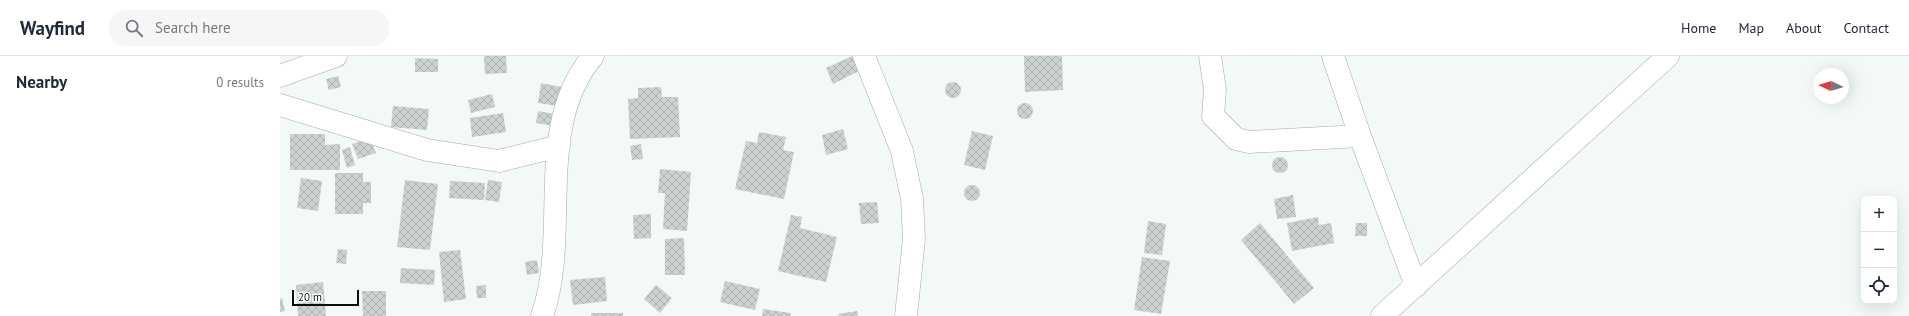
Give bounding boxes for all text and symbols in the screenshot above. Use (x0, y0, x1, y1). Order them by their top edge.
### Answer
search box (109, 10, 389, 46)
text: Wayfind (20, 16, 85, 40)
icon: search (123, 17, 145, 39)
text: Search here (155, 18, 231, 37)
text: Home (1681, 19, 1716, 37)
text: Map (1738, 19, 1764, 37)
text: About (1786, 19, 1822, 37)
text: Contact (1844, 19, 1889, 37)
north arrow (1813, 68, 1849, 104)
text: Nearby (16, 71, 67, 93)
text: 0 results (216, 74, 264, 91)
map controls (1861, 196, 1897, 304)
button: + (1861, 196, 1897, 232)
button: − (1861, 232, 1897, 268)
button: locate (1861, 268, 1897, 304)
scale bar (292, 288, 359, 307)
text: 20 m (298, 290, 322, 304)

